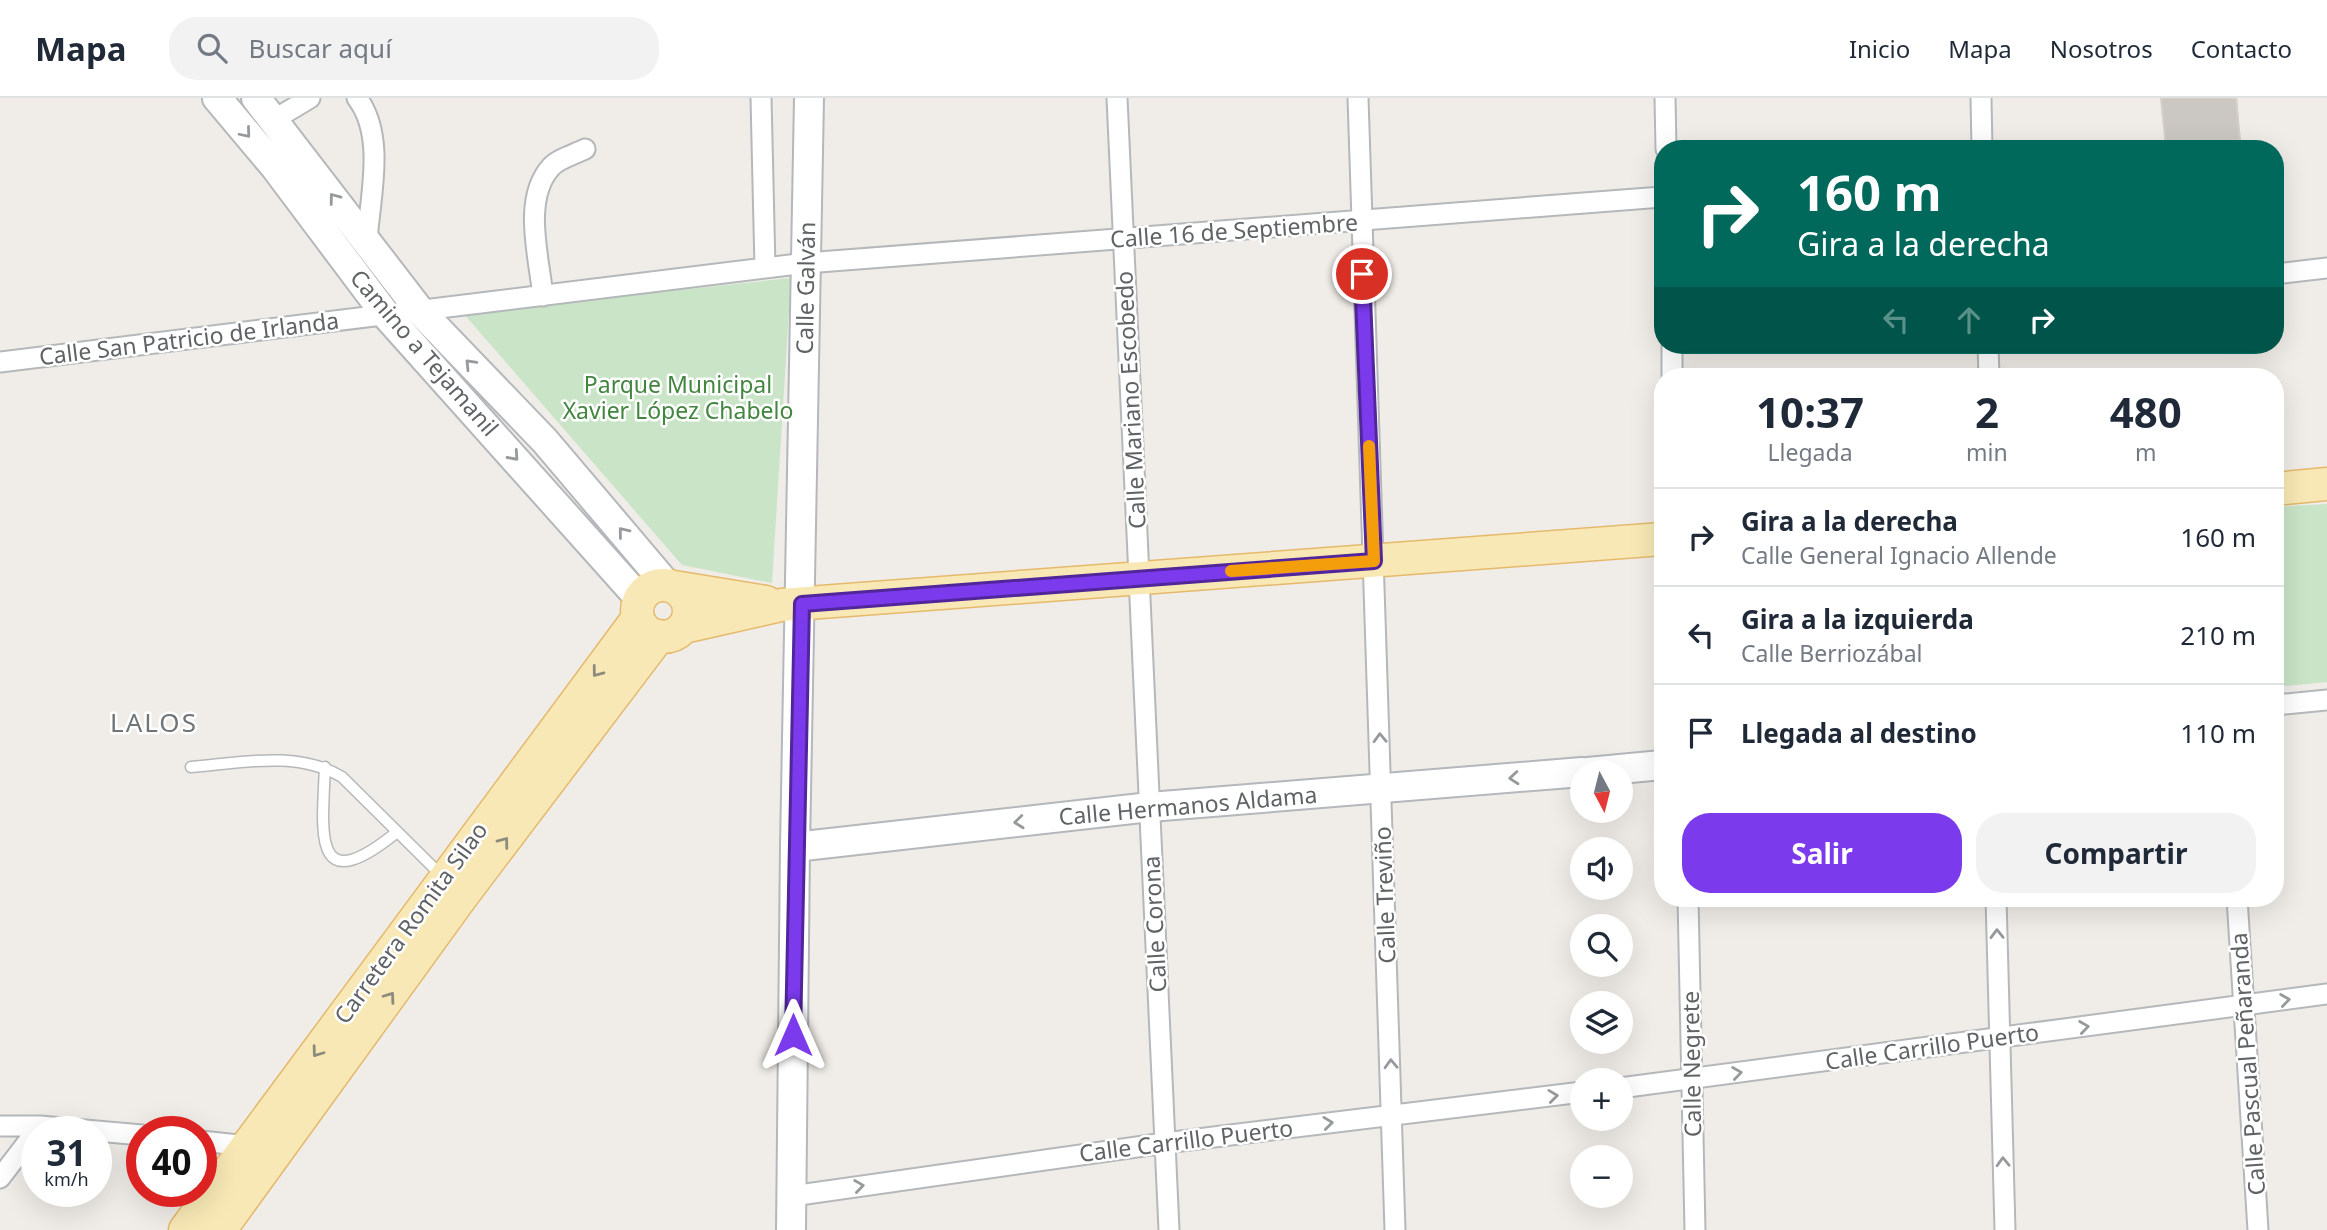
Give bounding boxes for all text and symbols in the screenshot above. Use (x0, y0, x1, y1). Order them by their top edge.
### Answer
search box (169, 17, 659, 80)
text: Mapa (35, 26, 127, 71)
icon: search (193, 29, 231, 67)
text: Buscar aquí (249, 30, 392, 66)
text: Inicio (1849, 32, 1910, 65)
text: Mapa (1948, 32, 2012, 65)
text: Nosotros (2050, 32, 2153, 65)
text: Contacto (2191, 32, 2292, 65)
one-way arrow (238, 124, 250, 137)
text: 160 m (1797, 159, 1942, 225)
icon: right (1682, 168, 1773, 259)
one-way arrow (330, 193, 343, 206)
street label: Calle 16 de Septiembre (1109, 205, 1359, 255)
street label: Calle Galván (788, 221, 822, 355)
text: Gira a la derecha (1797, 222, 2050, 265)
pin (1332, 244, 1392, 304)
icon: arrive (1343, 255, 1381, 293)
street label: Camino a Tejamanil (343, 262, 506, 443)
street label: Calle Mariano Escobedo (1107, 270, 1153, 530)
icon: left (1877, 301, 1915, 339)
icon: ahead (1950, 301, 1988, 339)
icon: right (2023, 301, 2061, 339)
street label: Calle San Patricio de Irlanda (37, 304, 341, 372)
one-way arrow (466, 359, 479, 372)
park label: Parque Municipal Xavier López Chabelo (563, 368, 793, 426)
text: 10:37 (1756, 383, 1864, 440)
text: 2 (1975, 383, 1999, 440)
text: 480 (2110, 383, 2182, 440)
text: Llegada (1768, 436, 1853, 468)
text: min (1966, 436, 2008, 468)
text: m (2135, 436, 2157, 468)
one-way arrow (506, 448, 518, 461)
text: Gira a la derecha (1741, 503, 1958, 539)
icon: right (1682, 518, 1720, 556)
text: 160 m (2180, 519, 2256, 555)
one-way arrow (619, 527, 632, 540)
text: Calle General Ignacio Allende (1741, 539, 2057, 571)
text: Gira a la izquierda (1741, 601, 1974, 637)
icon: left (1682, 616, 1720, 654)
text: 210 m (2180, 617, 2256, 653)
text: Calle Berriozábal (1741, 637, 1923, 669)
one-way arrow (593, 665, 606, 677)
district label: LALOS (110, 704, 198, 740)
icon: arrive (1682, 714, 1720, 752)
text: Llegada al destino (1741, 715, 1977, 751)
text: 110 m (2180, 715, 2256, 751)
one-way arrow (1373, 733, 1388, 744)
north arrow (1570, 760, 1633, 822)
map controls (1570, 760, 1633, 1208)
one-way arrow (1508, 770, 1519, 785)
street label: Calle Hermanos Aldama (1057, 778, 1319, 832)
button: Salir (1682, 813, 1962, 893)
button: Compartir (1976, 813, 2256, 893)
one-way arrow (1013, 814, 1024, 829)
street label: Carretera Romita Silao (326, 815, 494, 1030)
street label: Calle Treviño (1366, 826, 1402, 964)
one-way arrow (495, 837, 508, 849)
button: sound (1570, 837, 1633, 900)
street label: Calle Corona (1134, 855, 1174, 993)
button: search (1570, 914, 1633, 977)
one-way arrow (1989, 929, 2005, 939)
street label: Calle Pascual Peñaranda (2222, 932, 2272, 1197)
button: layers (1570, 991, 1633, 1054)
street label: Calle Negrete (1674, 991, 1708, 1137)
one-way arrow (382, 992, 394, 1005)
one-way arrow (2279, 993, 2291, 1008)
position arrow (756, 998, 830, 1072)
street label: Calle Carrillo Puerto (1823, 1015, 2041, 1077)
one-way arrow (2078, 1020, 2090, 1035)
one-way arrow (312, 1044, 325, 1057)
one-way arrow (1383, 1058, 1398, 1069)
one-way arrow (1731, 1066, 1743, 1081)
button: + (1570, 1068, 1633, 1131)
one-way arrow (1548, 1088, 1559, 1103)
street label: Calle Carrillo Puerto (1077, 1111, 1295, 1169)
one-way arrow (1322, 1115, 1333, 1130)
speed limit sign: 40 (126, 1116, 217, 1207)
text: 31 (46, 1129, 87, 1176)
button: − (1570, 1145, 1633, 1208)
one-way arrow (1995, 1156, 2011, 1167)
text: km/h (44, 1167, 89, 1191)
one-way arrow (853, 1179, 865, 1194)

